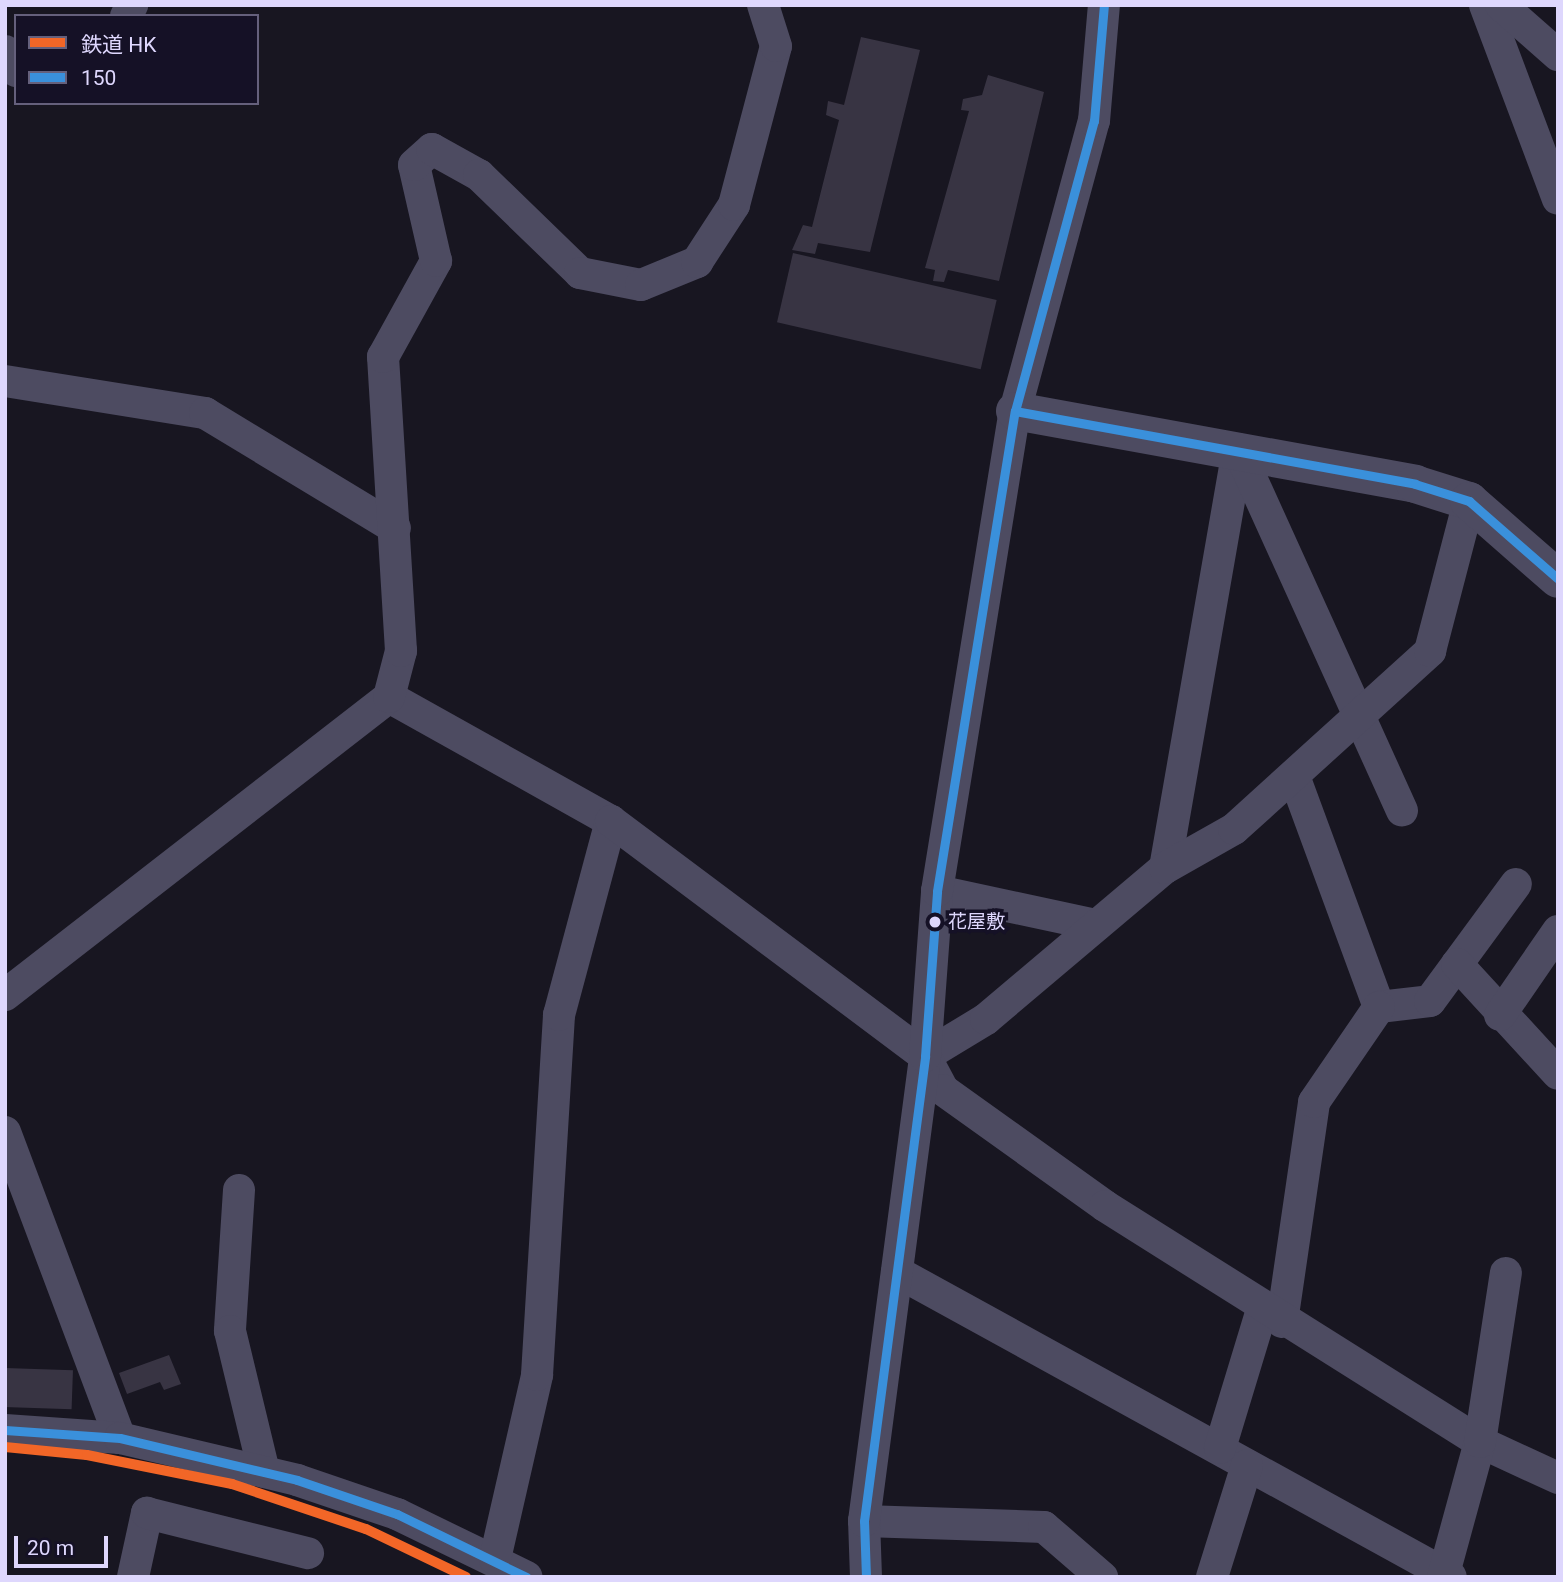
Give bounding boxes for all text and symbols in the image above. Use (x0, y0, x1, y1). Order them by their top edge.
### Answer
legend (14, 14, 259, 105)
text: 鉄道 HK (81, 33, 156, 57)
text: 150 (81, 66, 116, 90)
place label: 花屋敷 (948, 911, 1005, 933)
marker: 花屋敷 (928, 915, 942, 929)
scale bar (18, 1522, 112, 1566)
text: 20 m (27, 1536, 74, 1560)

